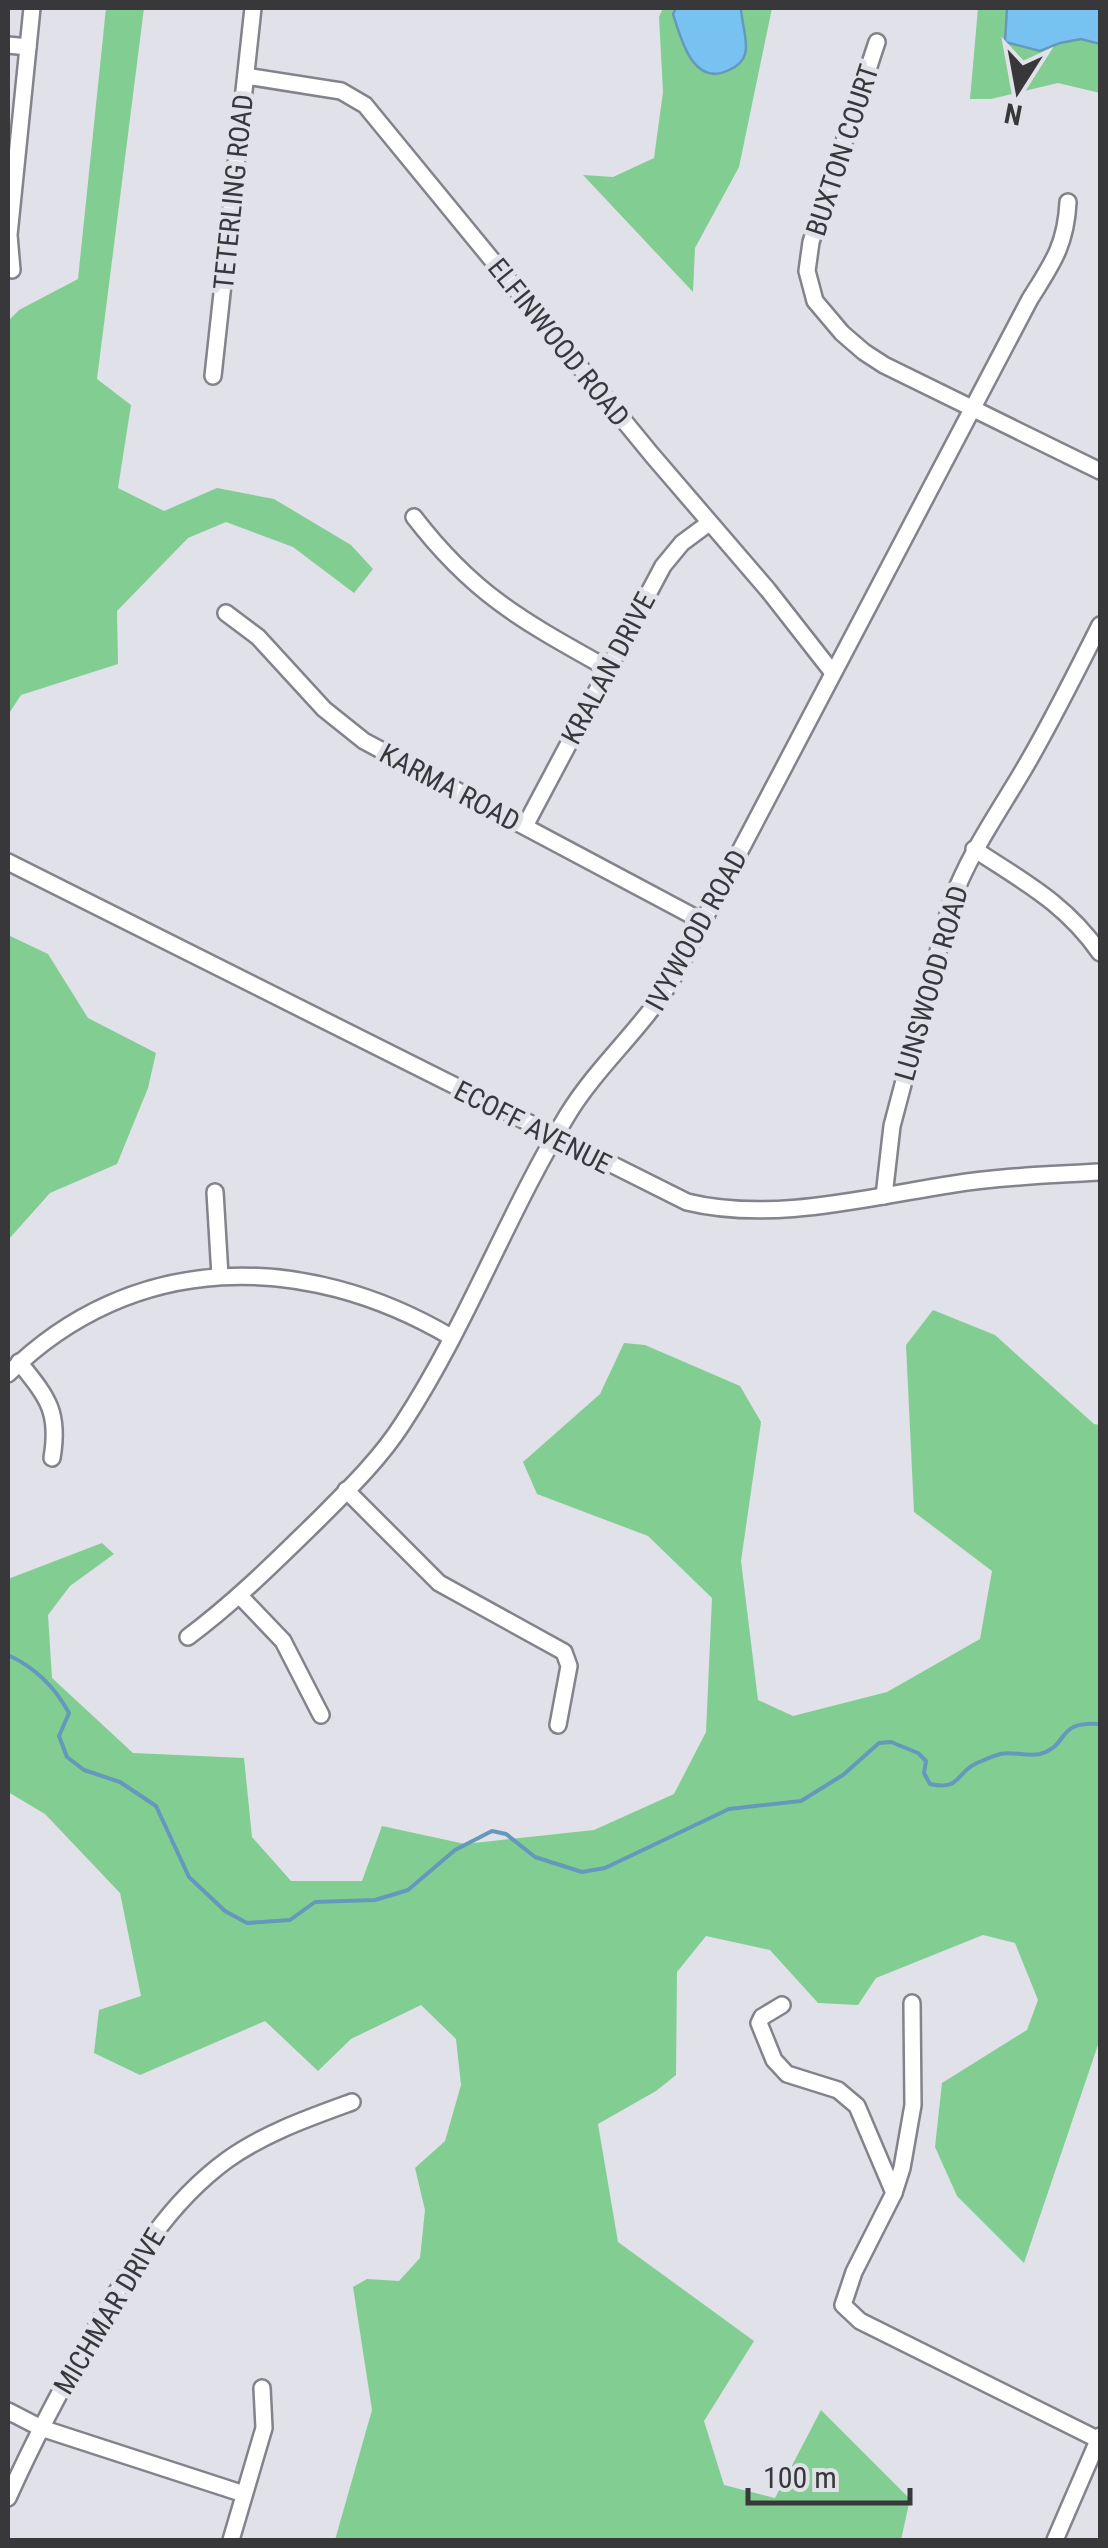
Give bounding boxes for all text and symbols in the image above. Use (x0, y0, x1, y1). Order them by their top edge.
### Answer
north arrow (968, 40, 1068, 140)
street label: BUXTON COURT (799, 60, 886, 240)
street label: TETERLING ROAD (207, 93, 260, 291)
text: N (1002, 96, 1025, 132)
street label: ELFINWOOD ROAD (481, 252, 636, 433)
street label: KRALAN DRIVE (555, 587, 662, 750)
street label: KARMA ROAD (374, 737, 525, 838)
street label: IVYWOOD ROAD (639, 844, 754, 1016)
street label: LUNSWOOD ROAD (888, 882, 975, 1084)
street label: ECOFF AVENUE (449, 1074, 617, 1181)
street label: MICHMAR DRIVE (47, 2222, 172, 2400)
scale bar (748, 2443, 910, 2505)
text: 100 m (763, 2460, 837, 2495)

